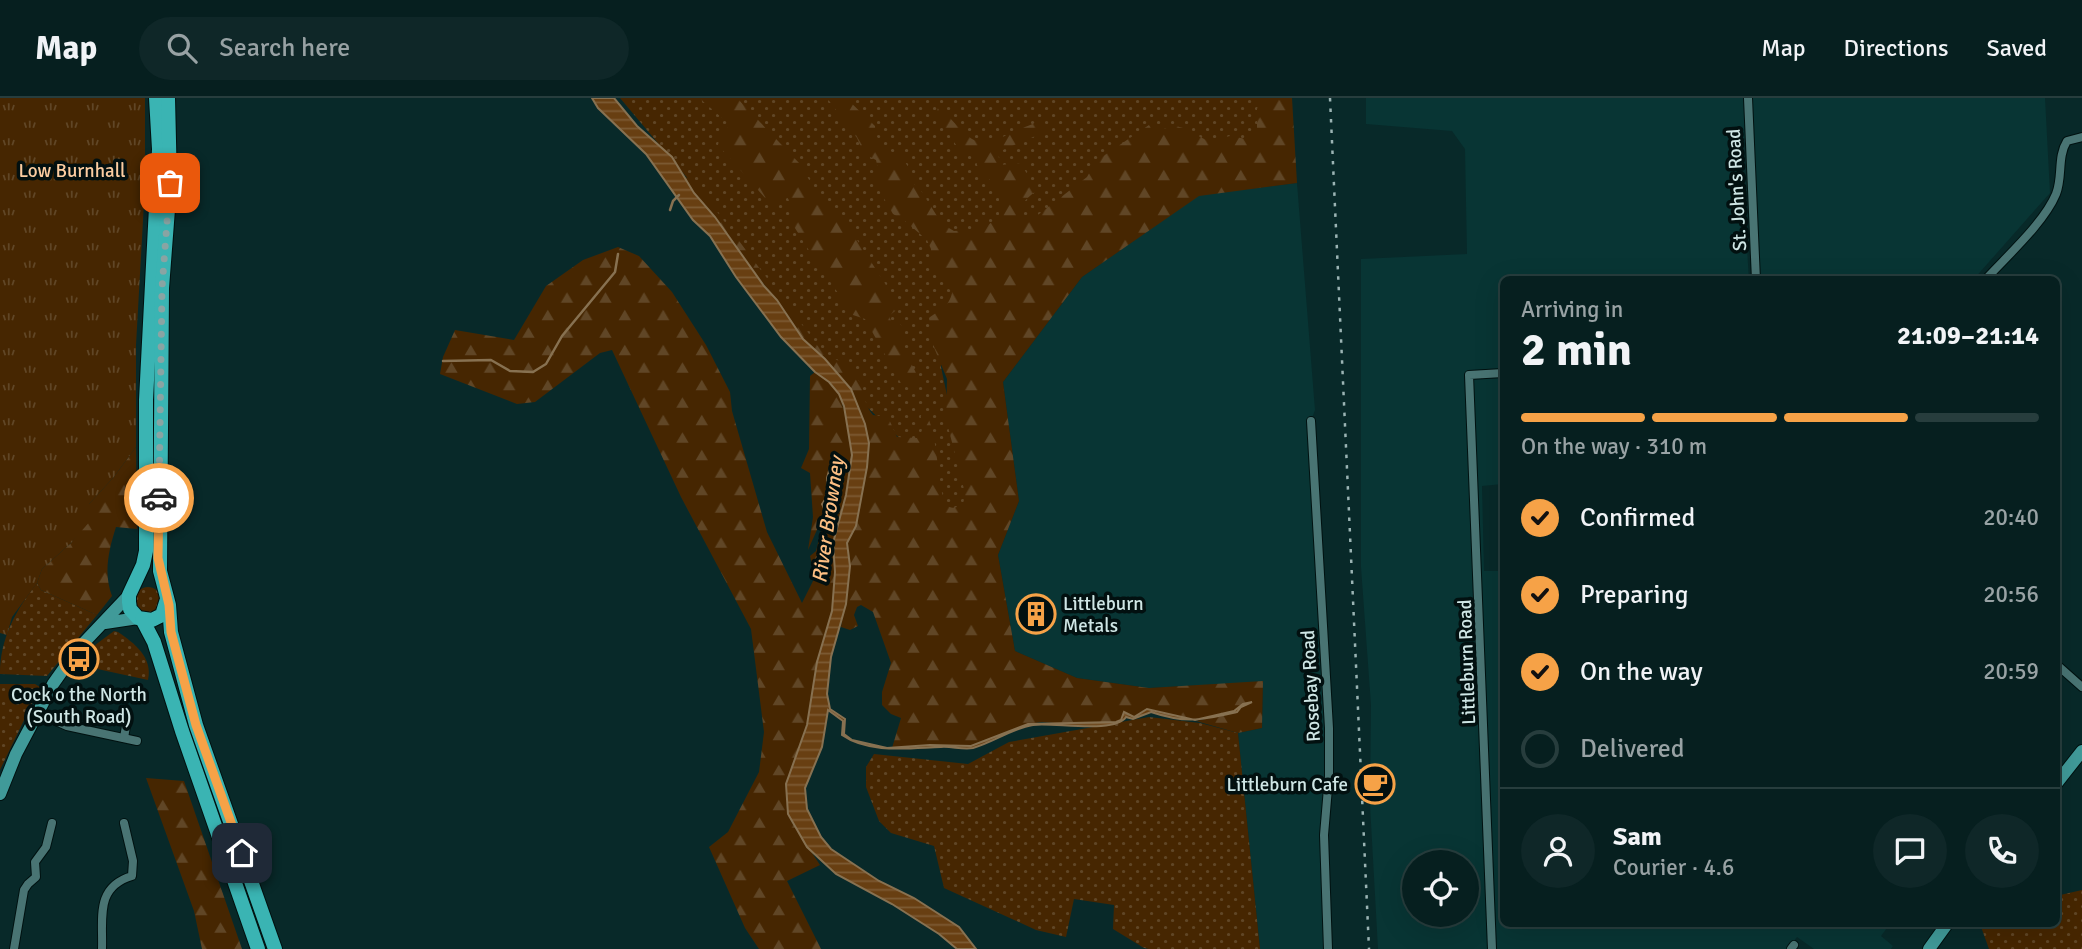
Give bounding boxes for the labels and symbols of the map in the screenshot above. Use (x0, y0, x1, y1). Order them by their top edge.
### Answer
street label: St. John's Road (1722, 128, 1752, 252)
pin (140, 153, 200, 213)
park label: Low Burnhall (18, 159, 126, 183)
water label: River Browney (806, 452, 850, 585)
courier (124, 463, 194, 533)
place label: Littleburn Metals (1063, 592, 1144, 638)
building icon: Littleburn Metals (1015, 593, 1057, 635)
street label: Littleburn Road (1453, 599, 1481, 725)
street label: Rosebay Road (1296, 629, 1326, 743)
bus stop icon: Cock o the North (South Road) (58, 638, 100, 680)
place label: Cock o the North (South Road) (11, 683, 147, 729)
cafe icon: Littleburn Cafe (1354, 763, 1396, 805)
place label: Littleburn Cafe (1227, 773, 1348, 797)
pin (212, 823, 272, 883)

